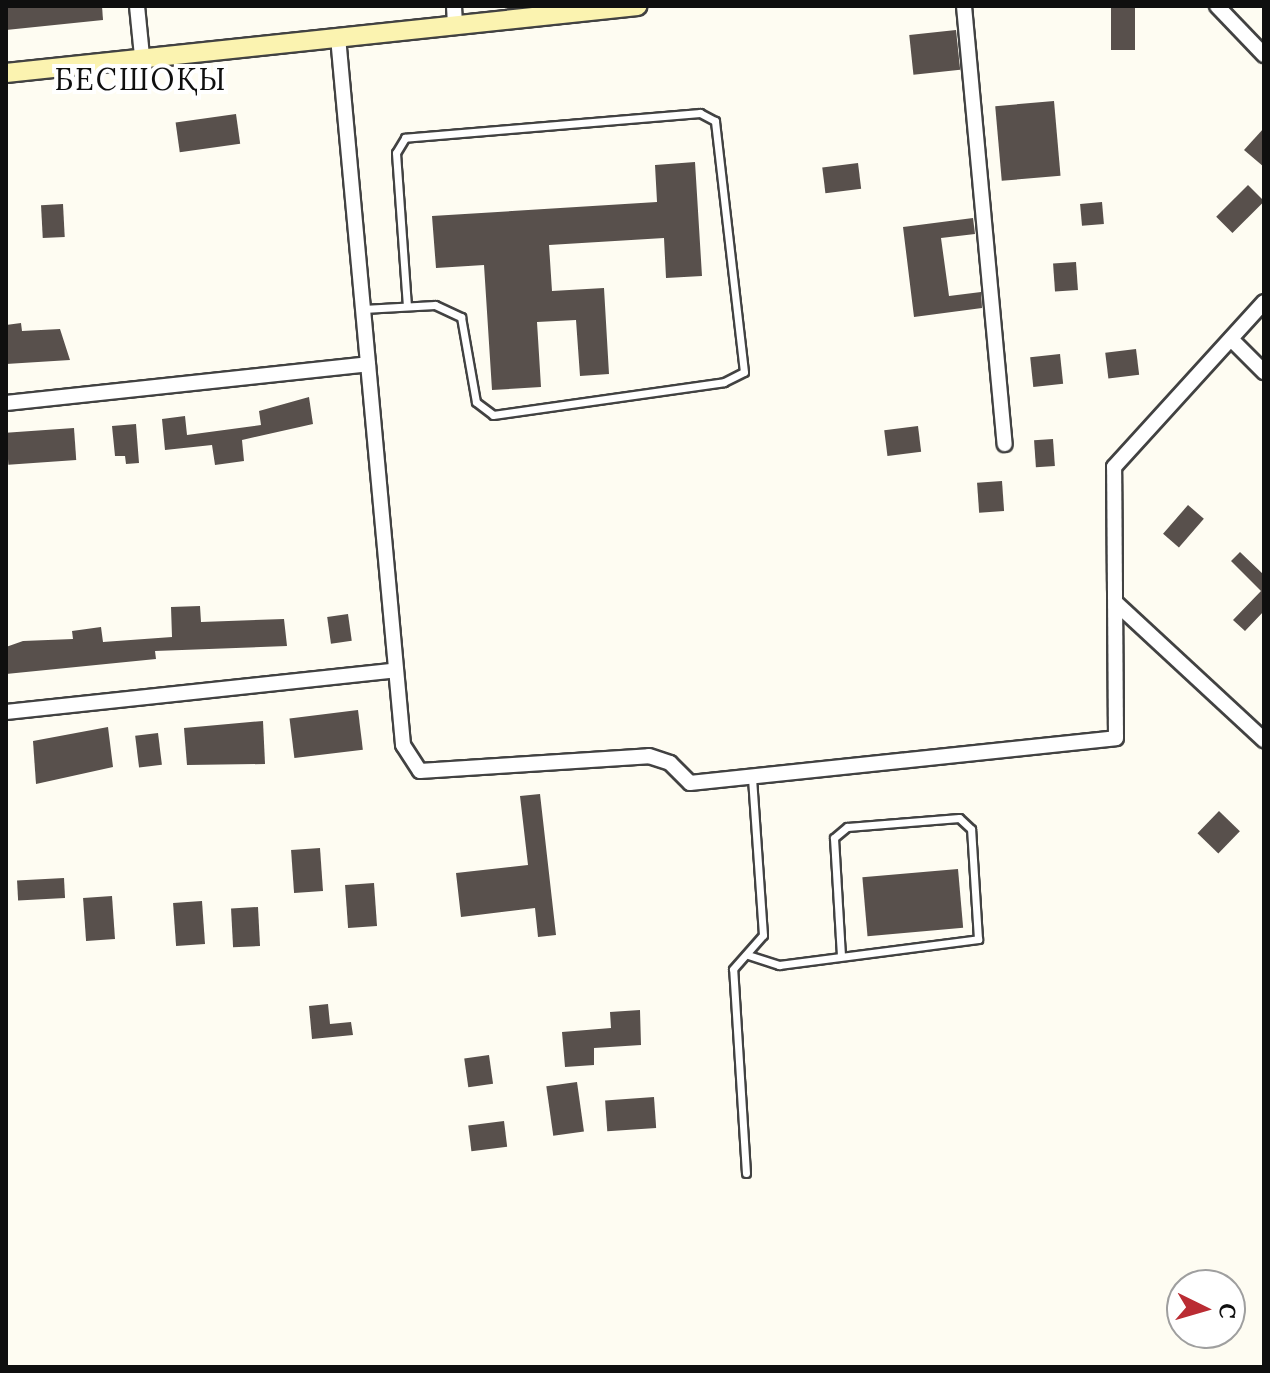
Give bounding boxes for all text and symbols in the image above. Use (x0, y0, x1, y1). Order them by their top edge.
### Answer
district label: БЕСШОҚЫ (54, 61, 228, 97)
north arrow (1166, 1269, 1246, 1349)
text: С (1213, 1302, 1243, 1320)

